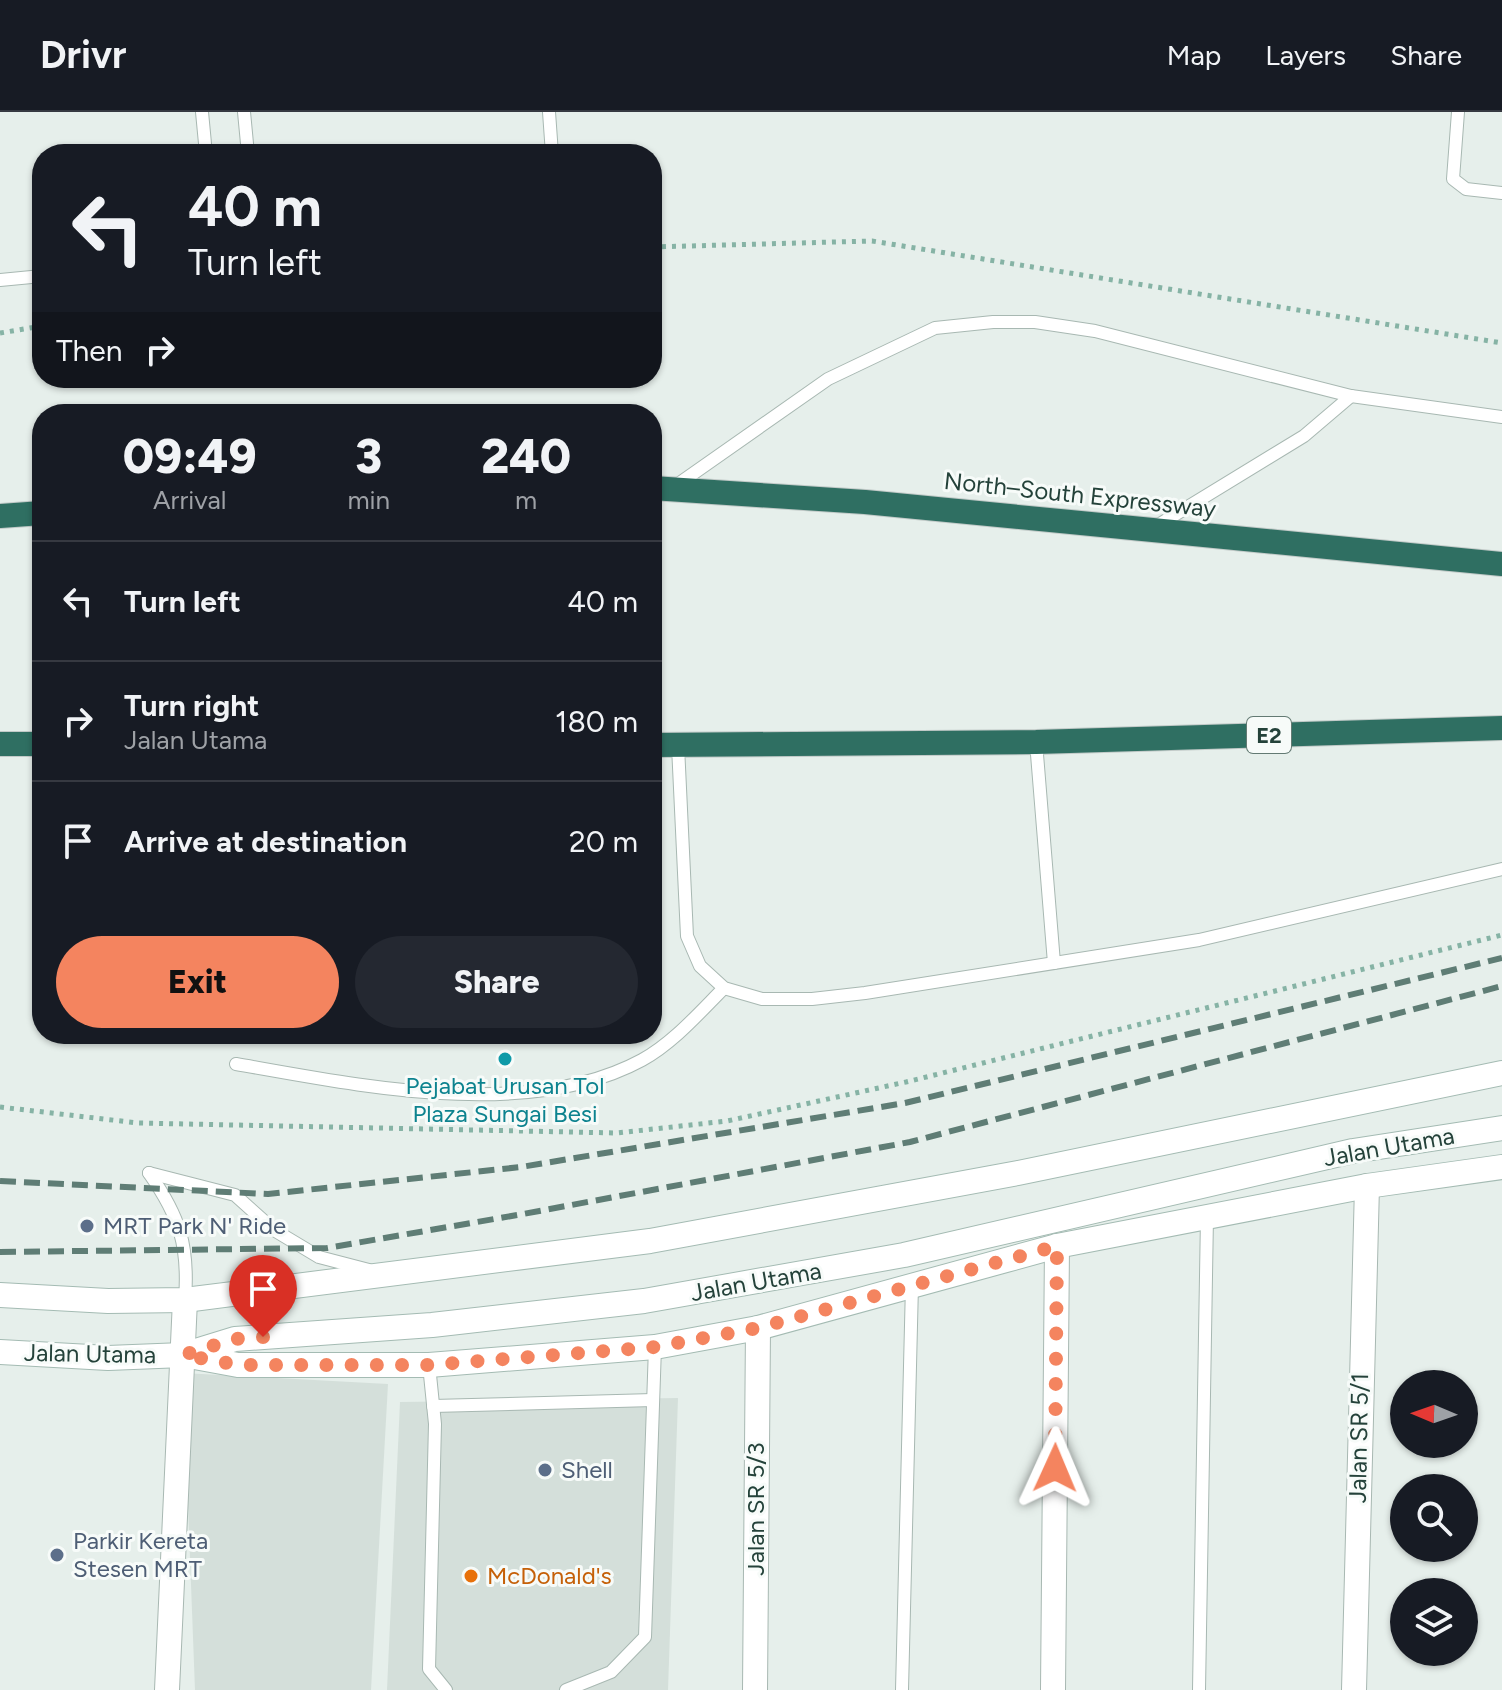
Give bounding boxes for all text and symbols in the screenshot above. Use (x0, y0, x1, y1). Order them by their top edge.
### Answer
text: Drivr (40, 32, 127, 78)
text: Map (1167, 38, 1221, 72)
text: Layers (1265, 38, 1346, 72)
text: Share (1390, 38, 1462, 72)
text: 40 m (188, 173, 322, 240)
icon: left (56, 176, 160, 280)
text: Turn left (188, 241, 322, 284)
icon: right (138, 328, 182, 372)
text: Then (56, 332, 122, 369)
text: 09:49 (123, 427, 257, 485)
text: 3 (355, 427, 382, 485)
text: 240 (481, 427, 571, 485)
street label: North–South Expressway (943, 466, 1218, 523)
text: Arrival (153, 484, 226, 516)
text: min (347, 484, 390, 516)
text: m (515, 484, 537, 516)
icon: left (56, 579, 100, 623)
text: Turn left (124, 583, 241, 620)
text: 40 m (567, 583, 638, 620)
text: Turn right (124, 687, 259, 724)
icon: right (56, 699, 100, 743)
text: 180 m (555, 703, 638, 740)
road number: E2 (1247, 717, 1291, 753)
text: Jalan Utama (124, 724, 267, 756)
icon: arrive (56, 819, 100, 863)
text: Arrive at destination (124, 823, 407, 860)
text: 20 m (569, 823, 638, 860)
button: Exit (56, 936, 339, 1028)
button: Share (355, 936, 638, 1028)
marker: Pejabat Urusan Tol Plaza Sungai Besi (496, 1050, 514, 1068)
place label: Pejabat Urusan Tol Plaza Sungai Besi (406, 1071, 604, 1128)
street label: Jalan Utama (1321, 1121, 1457, 1172)
place label: MRT Park N' Ride (103, 1211, 286, 1240)
marker: MRT Park N' Ride (78, 1217, 96, 1235)
pin (229, 1255, 297, 1337)
street label: Jalan Utama (688, 1256, 824, 1307)
icon: arrive (241, 1267, 285, 1311)
street label: Jalan Utama (24, 1338, 156, 1369)
north arrow (1390, 1370, 1478, 1458)
map controls (1390, 1370, 1478, 1666)
street label: Jalan SR 5/1 (1343, 1373, 1374, 1503)
position arrow (1013, 1426, 1097, 1510)
street label: Jalan SR 5/3 (741, 1442, 770, 1576)
place label: Shell (561, 1455, 613, 1484)
marker: Shell (536, 1461, 554, 1479)
button: search (1390, 1474, 1478, 1562)
place label: Parkir Kereta Stesen MRT (73, 1526, 208, 1583)
marker: Parkir Kereta Stesen MRT (48, 1546, 66, 1564)
place label: McDonald's (487, 1561, 612, 1590)
marker: McDonald's (462, 1567, 480, 1585)
button: layers (1390, 1578, 1478, 1666)

